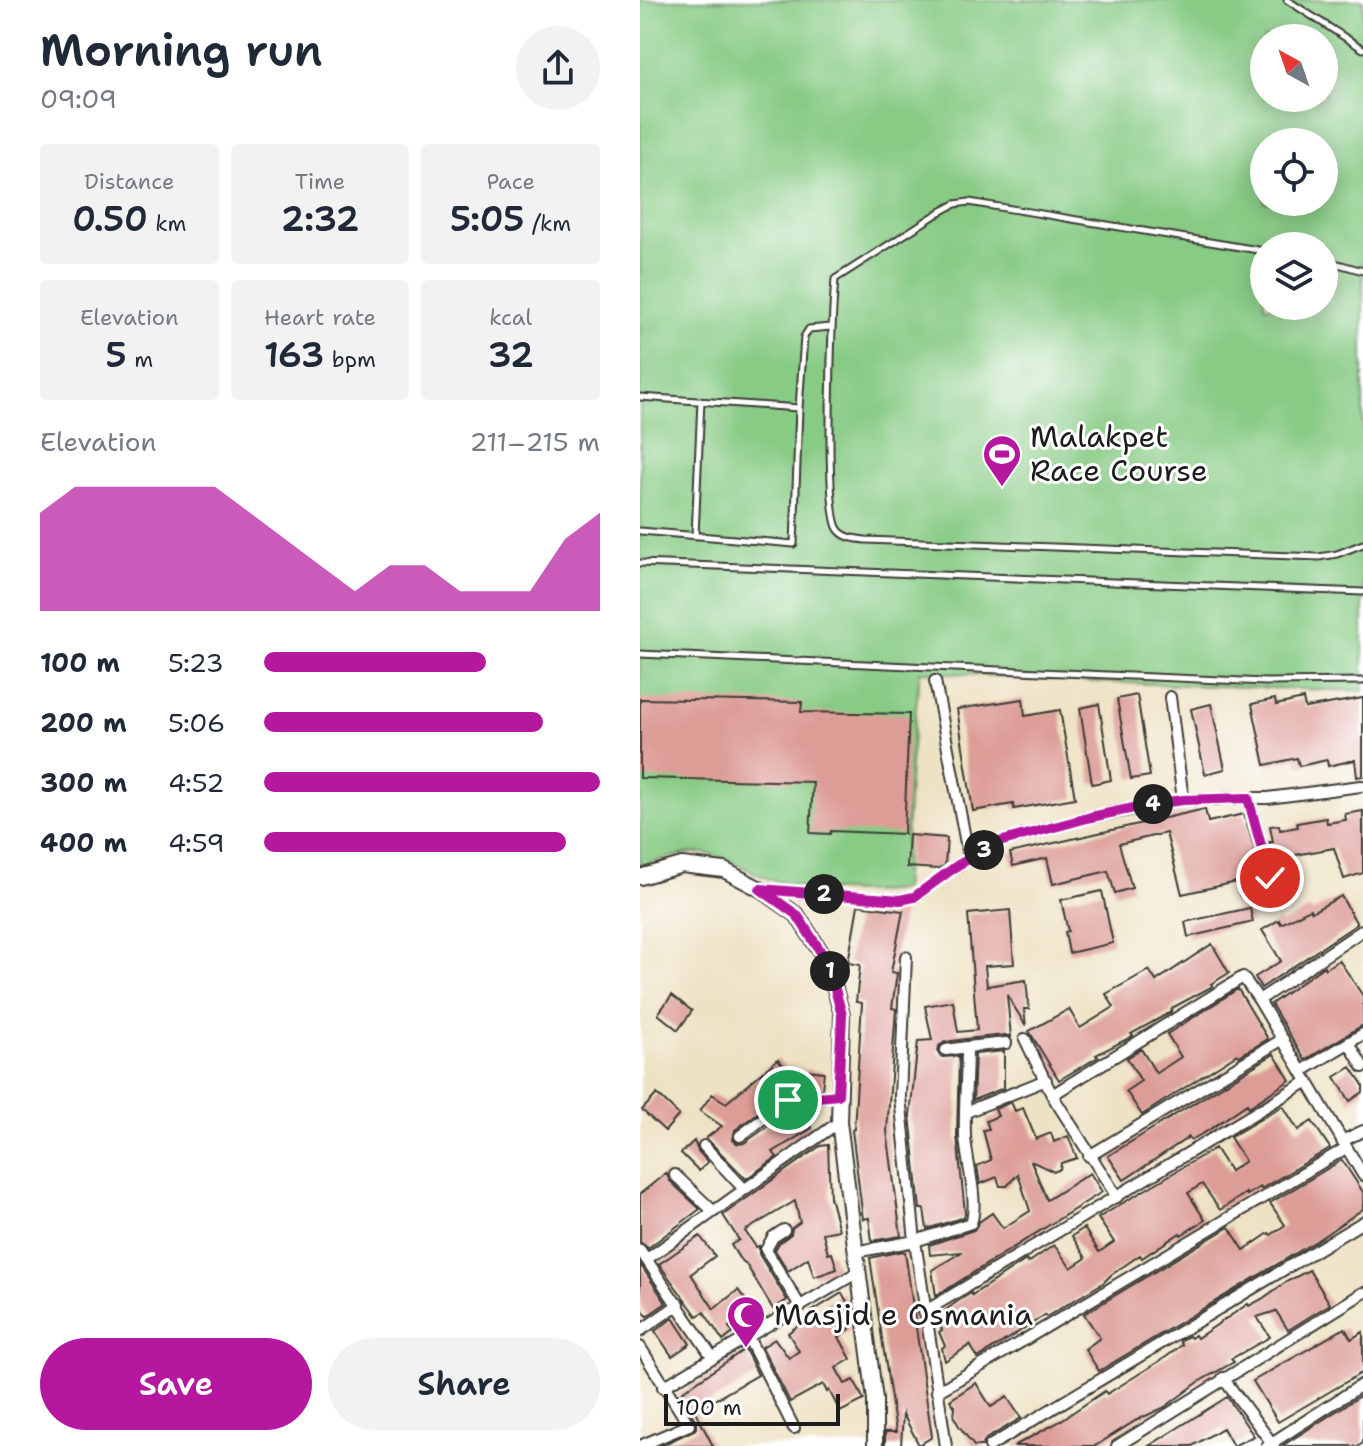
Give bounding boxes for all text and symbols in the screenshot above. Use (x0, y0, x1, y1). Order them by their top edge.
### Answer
text: Morning run (40, 21, 323, 80)
north arrow (1250, 24, 1338, 112)
map controls (1250, 24, 1338, 320)
button: share (516, 26, 600, 110)
text: 09:09 (40, 81, 117, 116)
button: locate (1250, 128, 1338, 216)
text: Distance (84, 167, 174, 196)
text: Time (295, 167, 345, 196)
text: Pace (486, 167, 535, 196)
text: 0.50 (72, 196, 148, 242)
text: 2:32 (281, 196, 359, 242)
text: 5:05 (450, 196, 524, 242)
text: km (148, 209, 186, 238)
text: /km (524, 209, 571, 238)
button: layers (1250, 232, 1338, 320)
text: Elevation (80, 303, 179, 332)
text: Heart rate (264, 303, 376, 332)
text: kcal (489, 303, 532, 332)
text: 5 (106, 332, 127, 378)
text: 163 (264, 332, 324, 378)
text: 32 (488, 332, 534, 378)
text: m (127, 345, 153, 374)
text: bpm (324, 345, 376, 374)
place label: Malakpet Race Course (1030, 416, 1208, 491)
text: Elevation (40, 424, 156, 459)
text: 211–215 m (469, 424, 600, 459)
sports icon: Malakpet Race Course (981, 433, 1023, 488)
text: 100 m (40, 645, 120, 680)
text: 5:23 (168, 645, 224, 680)
text: 200 m (40, 705, 127, 740)
text: 5:06 (168, 705, 225, 740)
text: 300 m (40, 765, 127, 800)
text: 4:52 (168, 765, 224, 800)
pin: 4 (1133, 784, 1173, 824)
text: 4 (1145, 789, 1161, 818)
text: 400 m (40, 825, 127, 860)
text: 4:59 (168, 825, 225, 860)
pin: 3 (964, 830, 1004, 870)
text: 3 (976, 835, 992, 864)
pin (1236, 844, 1304, 912)
icon: check (1248, 856, 1292, 900)
pin: 2 (804, 874, 844, 914)
text: 2 (816, 879, 832, 908)
pin: 1 (810, 951, 850, 991)
text: 1 (825, 956, 835, 985)
pin (754, 1066, 822, 1134)
icon: arrive (766, 1078, 810, 1122)
mosque icon: Masjid e Osmania (725, 1294, 767, 1349)
place label: Masjid e Osmania (774, 1294, 1033, 1335)
button: Save (40, 1338, 312, 1430)
button: Share (328, 1338, 600, 1430)
scale bar (664, 1390, 840, 1426)
text: 100 m (676, 1393, 742, 1422)

